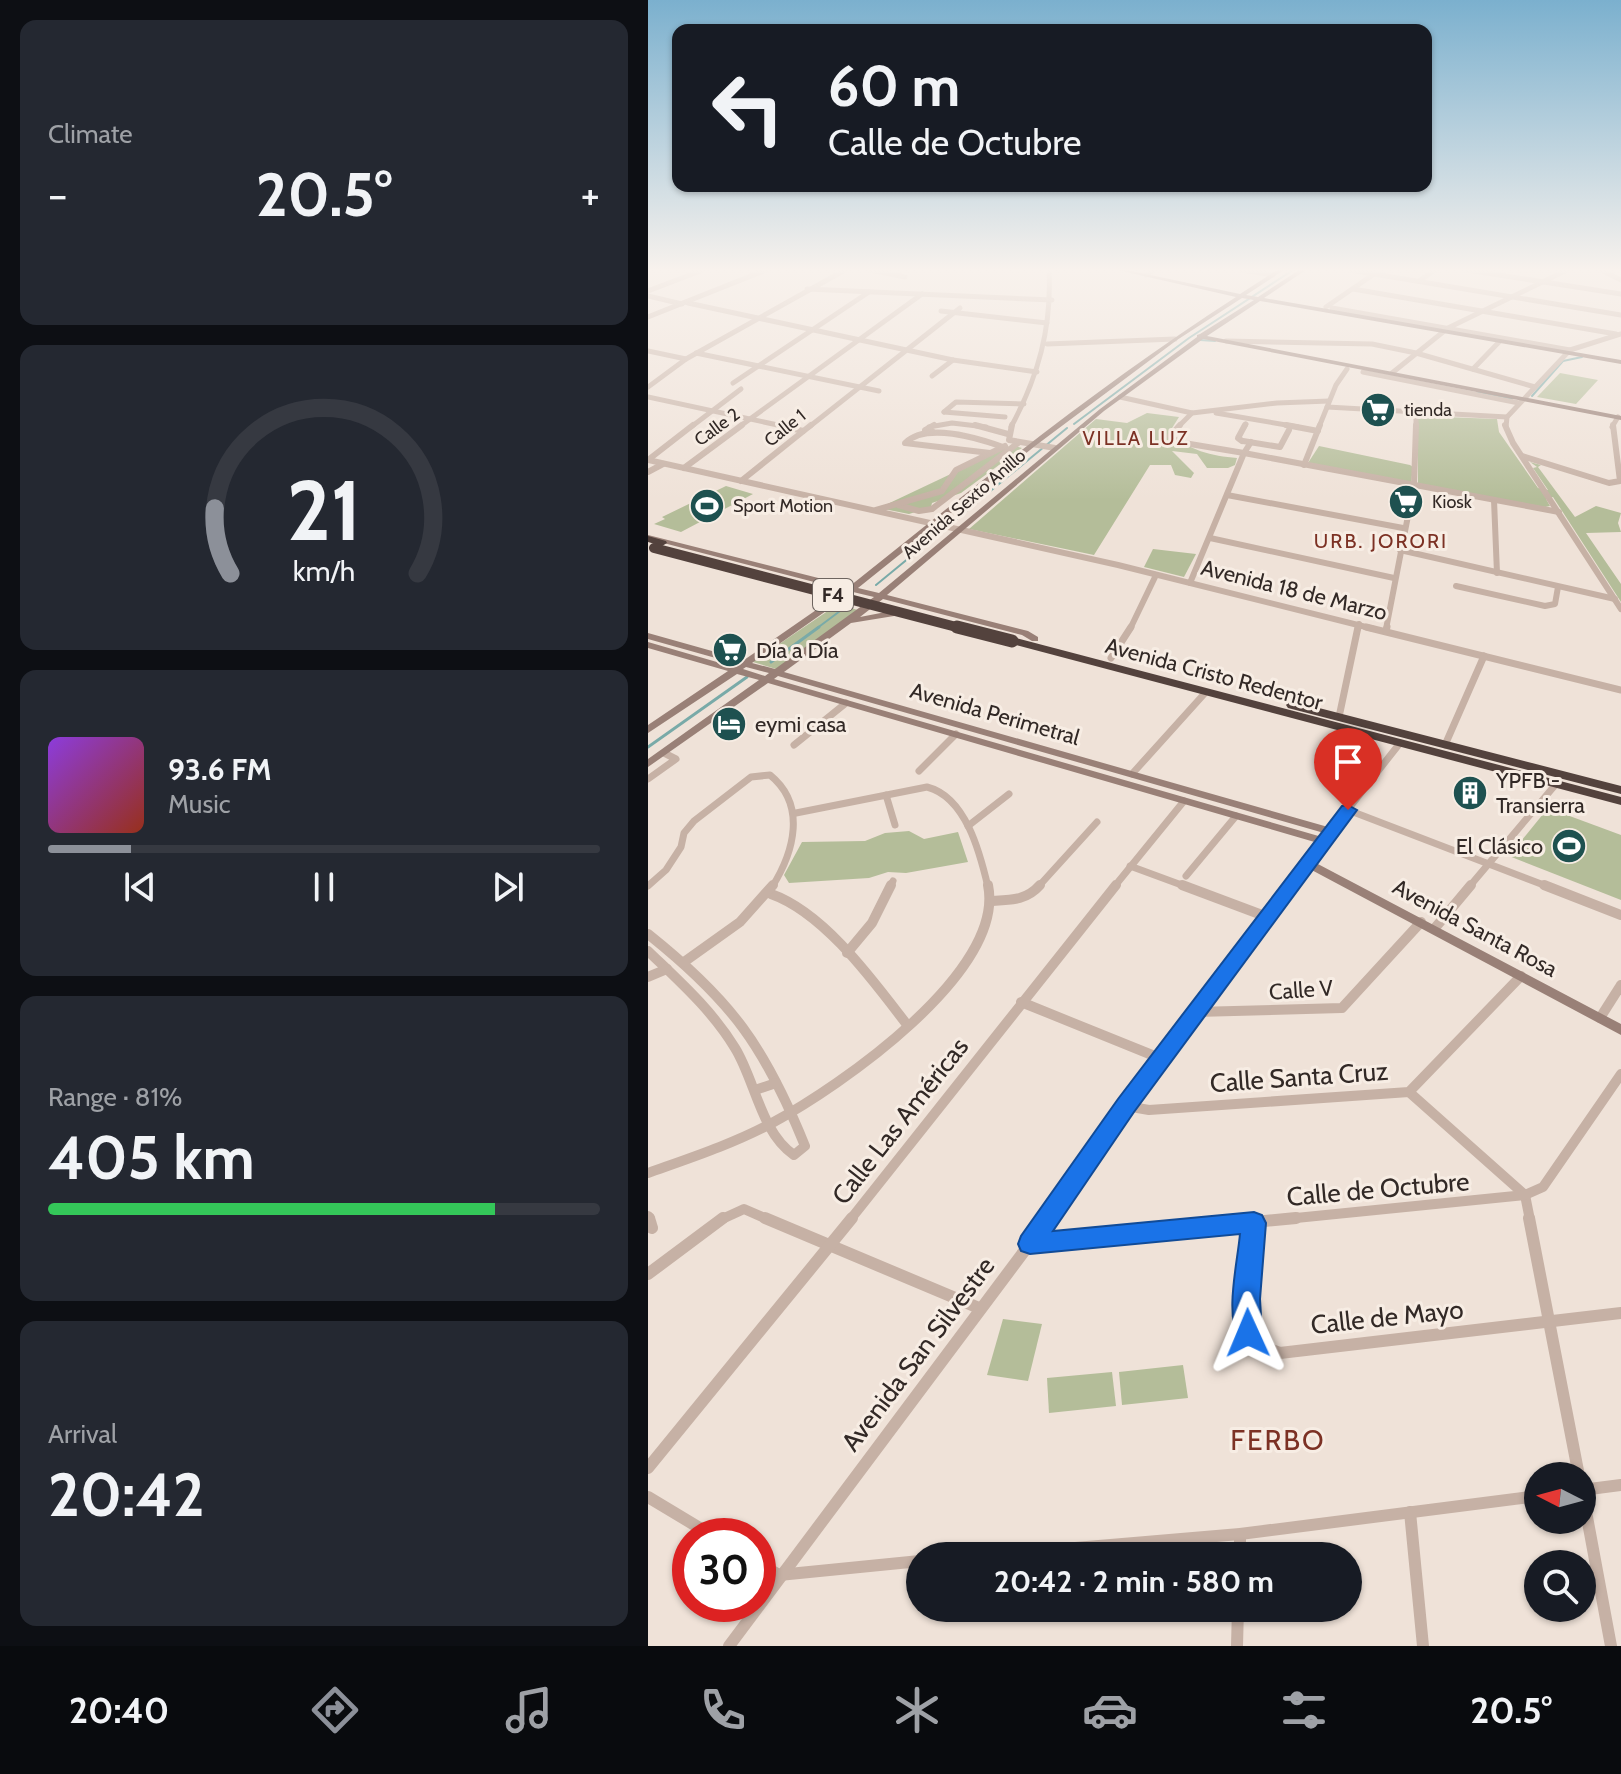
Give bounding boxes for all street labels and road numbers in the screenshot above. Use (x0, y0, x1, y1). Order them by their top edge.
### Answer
street label: Calle 2 (690, 403, 744, 451)
street label: Calle 1 (760, 405, 810, 451)
street label: Avenida Sexto Anillo (898, 444, 1030, 564)
street label: Avenida 18 de Marzo (1198, 554, 1390, 626)
road number: F4 (813, 579, 853, 611)
street label: Avenida Cristo Redentor (1102, 632, 1326, 716)
street label: Avenida Perimetral (907, 677, 1084, 751)
street label: Avenida Santa Rosa (1388, 873, 1562, 983)
street label: Calle V (1268, 974, 1334, 1006)
street label: Calle Las Américas (825, 1031, 975, 1211)
street label: Calle Santa Cruz (1209, 1055, 1389, 1099)
street label: Calle de Octubre (1285, 1165, 1471, 1213)
street label: Avenida San Silvestre (835, 1251, 1001, 1457)
street label: Calle de Mayo (1309, 1293, 1465, 1341)

